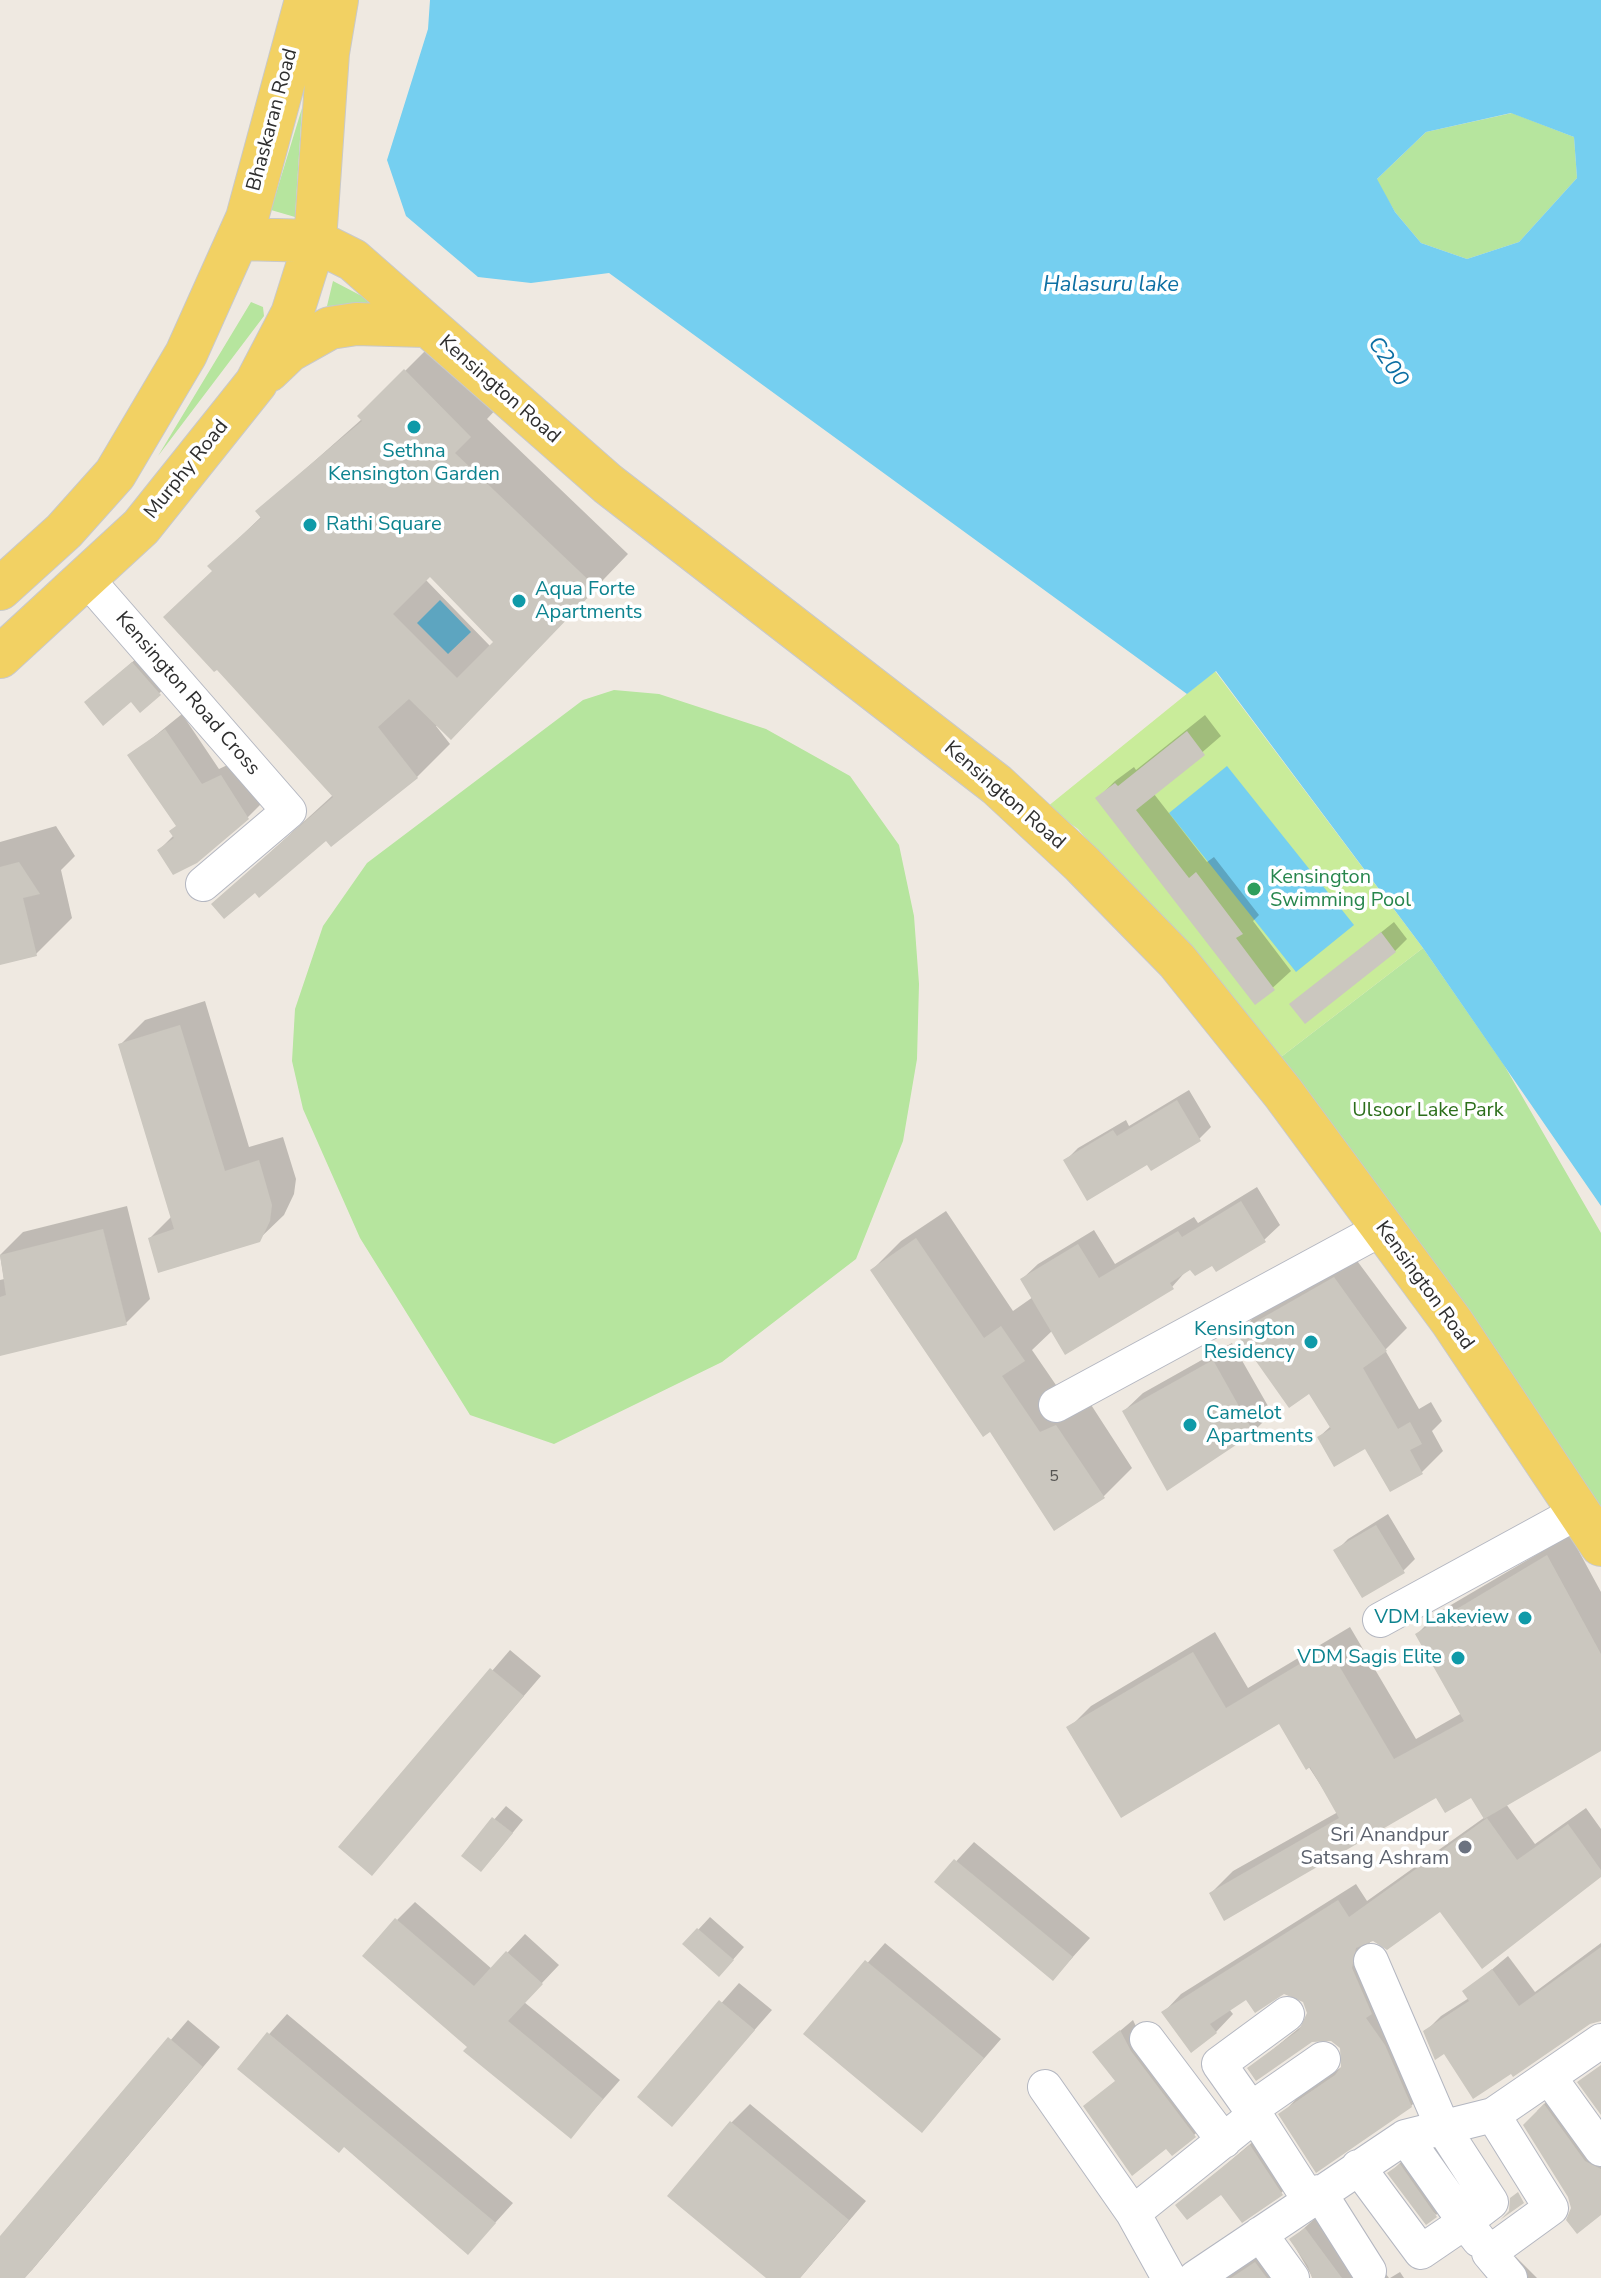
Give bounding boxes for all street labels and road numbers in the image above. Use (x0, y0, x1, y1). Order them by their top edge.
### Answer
street label: Bhaskaran Road (242, 46, 304, 194)
street label: Kensington Road (434, 331, 564, 449)
street label: Murphy Road (140, 416, 234, 524)
street label: Kensington Road Cross (109, 607, 265, 781)
street label: Kensington Road (939, 737, 1069, 855)
street label: Kensington Road (1369, 1217, 1479, 1355)

